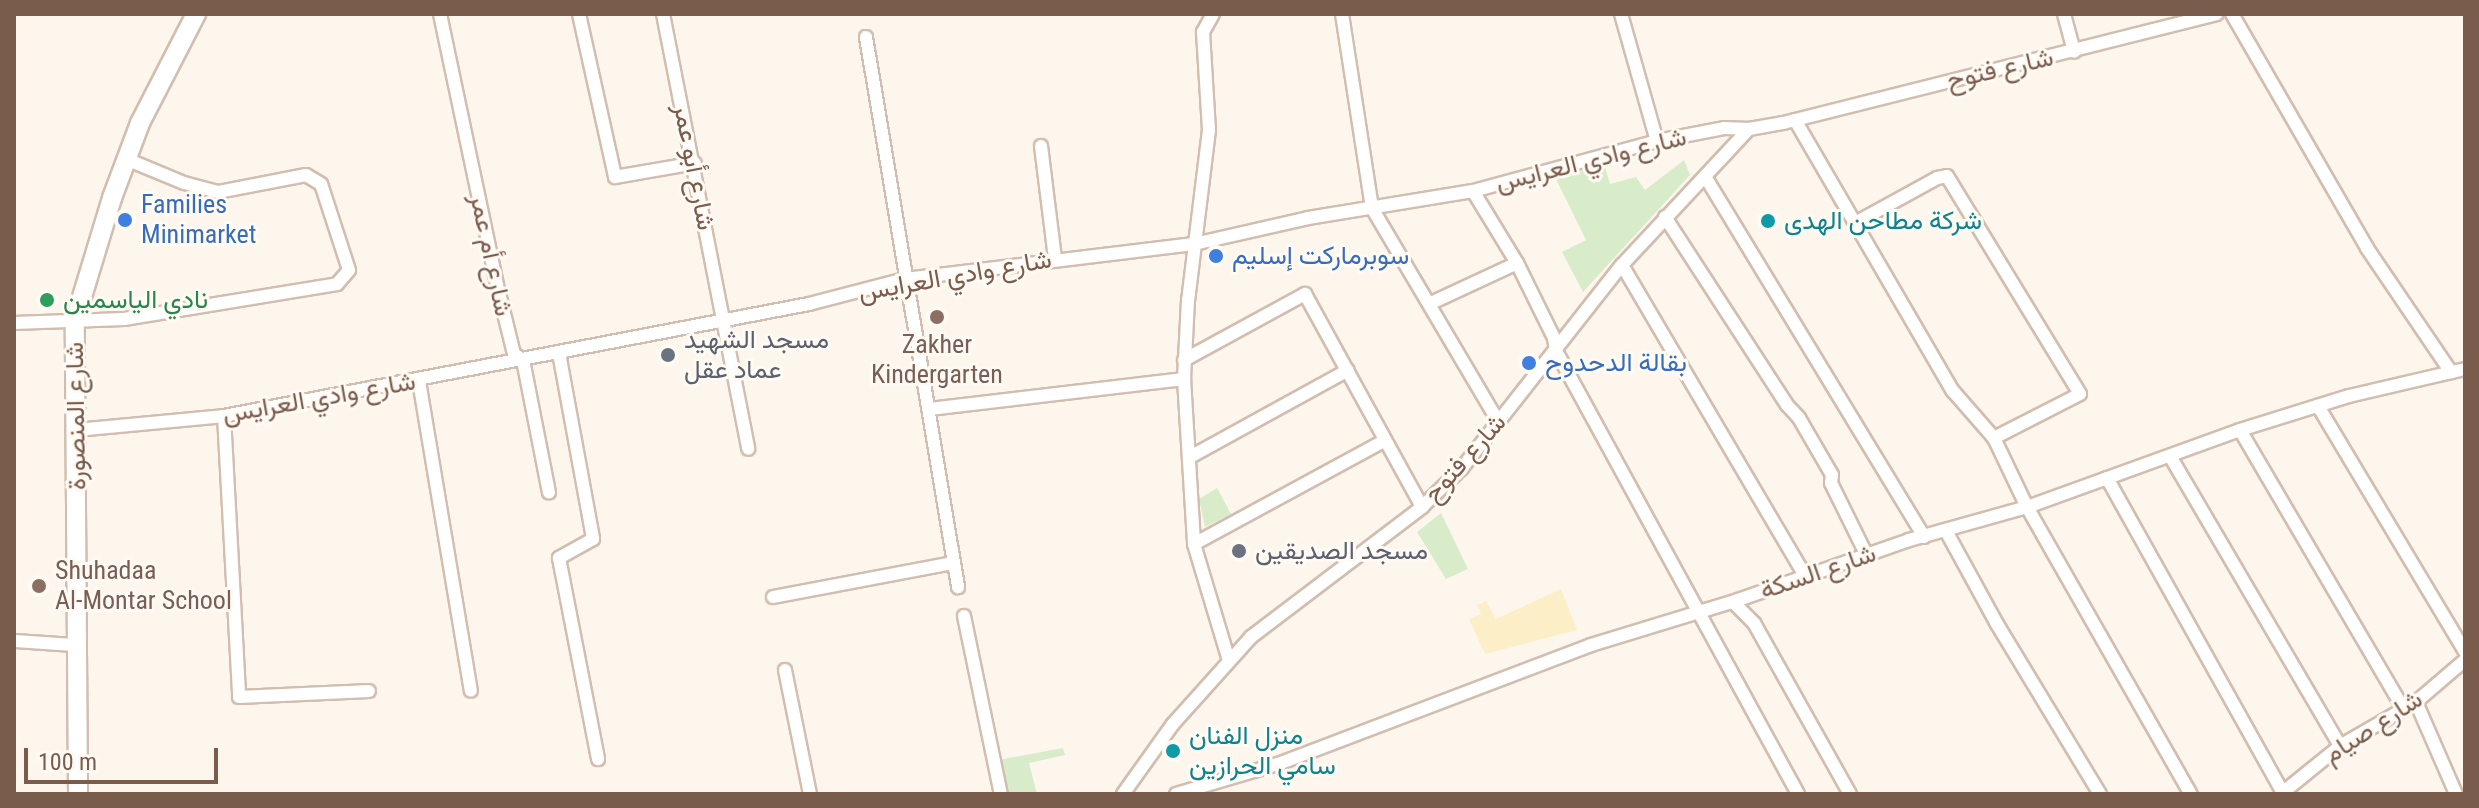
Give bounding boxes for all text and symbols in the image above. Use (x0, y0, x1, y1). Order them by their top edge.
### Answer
street label: شارع فتوح (1944, 42, 2056, 96)
street label: شارع أبو عمر (666, 101, 722, 233)
street label: شارع وادي العرايس (1492, 121, 1690, 199)
place label: Families Minimarket (141, 189, 256, 250)
street label: شارع أم عمر (463, 191, 519, 319)
place label: شركة مطاحن الهدى (1784, 205, 1982, 237)
marker: Families Minimarket (116, 211, 134, 229)
marker: شركة مطاحن الهدى (1759, 212, 1777, 230)
place label: سوبرماركت إسليم (1232, 240, 1409, 272)
street label: شارع وادي العرايس (856, 244, 1054, 308)
marker: سوبرماركت إسليم (1207, 247, 1225, 265)
place label: نادي الياسمين (63, 284, 208, 316)
marker: نادي الياسمين (38, 291, 56, 309)
marker: Zakher Kindergarten (928, 308, 946, 326)
place label: مسجد الشهيد عماد عقل (684, 324, 829, 386)
place label: Zakher Kindergarten (871, 329, 1003, 390)
street label: شارع المنصورة (59, 342, 93, 490)
marker: مسجد الشهيد عماد عقل (659, 346, 677, 364)
place label: بقالة الدحدوح (1545, 347, 1687, 379)
marker: بقالة الدحدوح (1520, 354, 1538, 372)
street label: شارع وادي العرايس (220, 366, 418, 430)
street label: شارع فتوح (1417, 407, 1513, 509)
place label: مسجد الصديقين (1255, 535, 1428, 567)
street label: شارع السكة (1756, 538, 1880, 606)
marker: مسجد الصديقين (1230, 542, 1248, 560)
place label: Shuhadaa Al-Montar School (55, 555, 232, 616)
marker: Shuhadaa Al-Montar School (30, 577, 48, 595)
street label: شارع صيام (2318, 683, 2428, 771)
place label: منزل الفنان سامي الحرازين (1189, 720, 1336, 782)
scale bar (28, 732, 222, 782)
marker: منزل الفنان سامي الحرازين (1164, 742, 1182, 760)
text: 100 m (38, 748, 97, 776)

